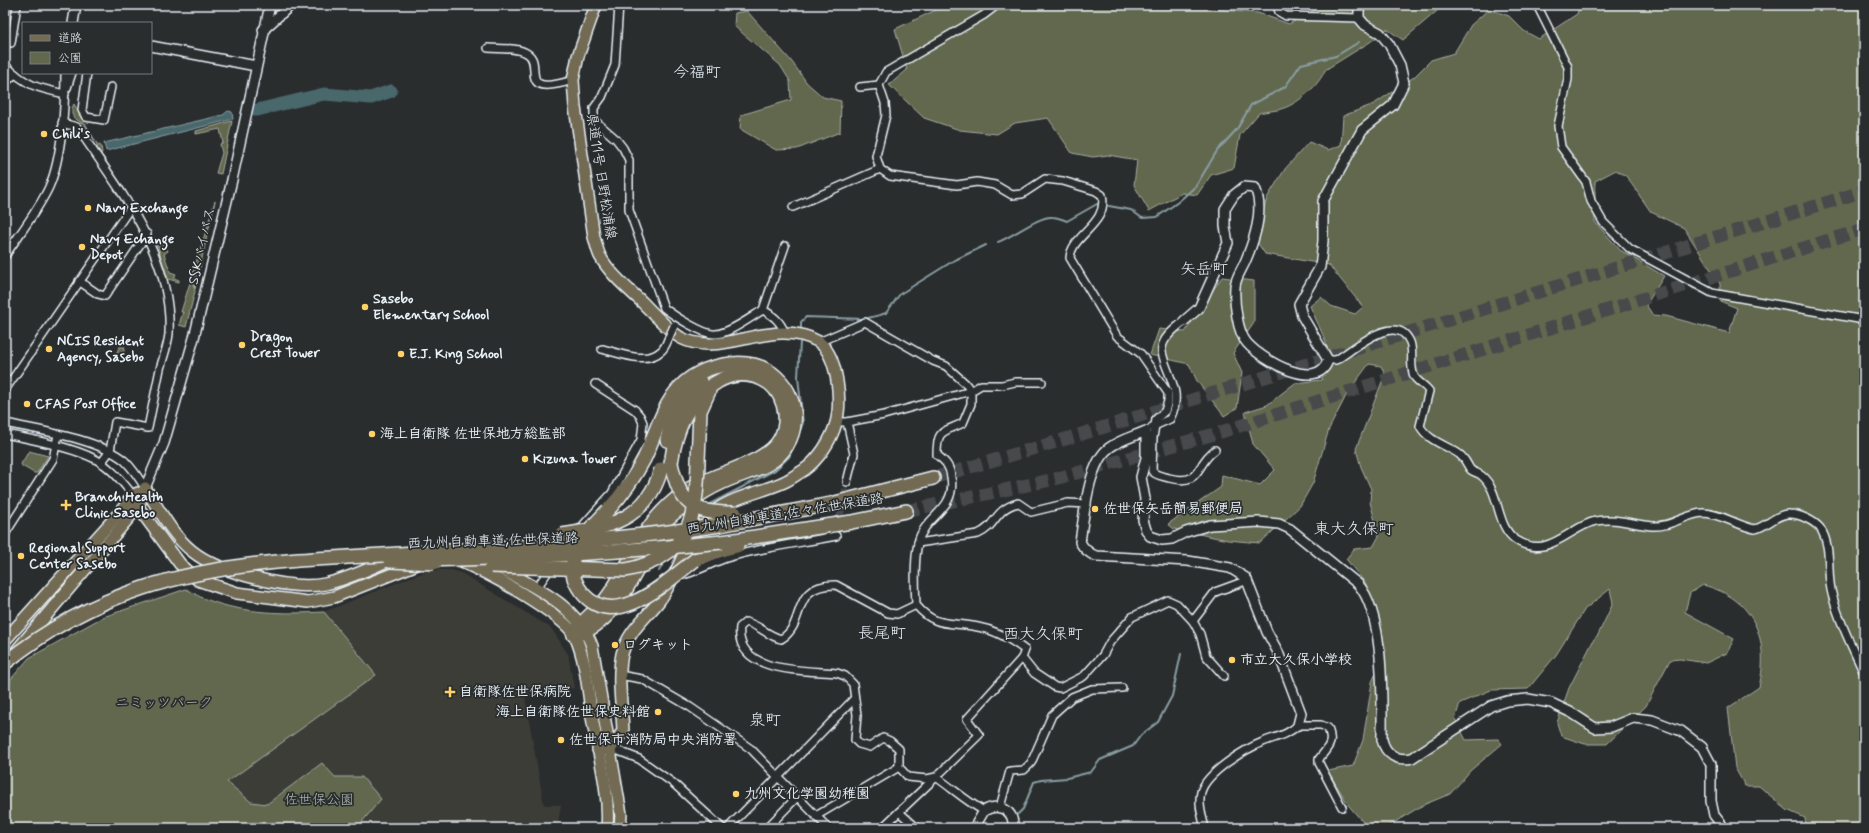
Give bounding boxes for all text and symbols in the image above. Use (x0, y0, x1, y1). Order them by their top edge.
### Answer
legend (22, 22, 152, 74)
text: 道路 (58, 31, 82, 47)
text: 公園 (58, 51, 82, 67)
district label: 今福町 (673, 62, 721, 83)
street label: 県道11号 日野松浦線 (582, 111, 620, 241)
place label: Chili's (52, 125, 91, 143)
marker: Chili's (39, 129, 49, 139)
place label: Navy Exchange (96, 199, 188, 220)
marker: Navy Exchange (83, 203, 93, 213)
street label: SSKバイパス (184, 206, 220, 286)
place label: Navy Echange Depot (90, 230, 174, 264)
marker: Navy Echange Depot (77, 242, 87, 252)
district label: 矢岳町 (1180, 259, 1228, 280)
place label: Sasebo Elementary School (373, 290, 489, 324)
marker: Sasebo Elementary School (360, 302, 370, 312)
place label: Dragon Crest Tower (250, 328, 320, 362)
place label: NCIS Resident Agency, Sasebo (57, 332, 145, 367)
marker: Dragon Crest Tower (237, 340, 247, 350)
marker: NCIS Resident Agency, Sasebo (44, 344, 54, 354)
place label: E.J. King School (409, 345, 503, 365)
marker: E.J. King School (396, 349, 406, 359)
place label: CFAS Post Office (35, 395, 136, 413)
marker: CFAS Post Office (22, 399, 32, 409)
place label: 海上自衛隊 佐世保地方総監部 (380, 425, 566, 443)
marker: 海上自衛隊 佐世保地方総監部 (367, 429, 377, 439)
place label: Kizuna Tower (533, 450, 617, 468)
marker: Kizuna Tower (520, 454, 530, 464)
place label: Branch Health Clinic Sasebo (75, 488, 163, 522)
street label: 西九州自動車道;佐々佐世保道路 (685, 490, 885, 538)
marker: Branch Health Clinic Sasebo (60, 499, 72, 511)
place label: 佐世保矢岳簡易郵便局 (1103, 500, 1243, 518)
marker: 佐世保矢岳簡易郵便局 (1090, 504, 1100, 514)
district label: 東大久保町 (1314, 519, 1394, 540)
street label: 西九州自動車道;佐世保道路 (407, 529, 579, 553)
place label: Regional Support Center Sasebo (29, 539, 126, 573)
marker: Regional Support Center Sasebo (16, 551, 26, 561)
district label: 長尾町 (858, 623, 906, 644)
district label: 西大久保町 (1003, 624, 1083, 645)
place label: ログキット (623, 636, 693, 654)
marker: ログキット (610, 640, 620, 650)
place label: 市立大久保小学校 (1240, 651, 1352, 669)
marker: 市立大久保小学校 (1227, 655, 1237, 665)
place label: 自衛隊佐世保病院 (459, 683, 571, 701)
marker: 自衛隊佐世保病院 (444, 686, 456, 698)
park label: ニミッツパーク (115, 694, 213, 712)
place label: 海上自衛隊佐世保史料館 (496, 703, 650, 721)
marker: 海上自衛隊佐世保史料館 (653, 707, 663, 717)
district label: 泉町 (749, 710, 781, 731)
place label: 佐世保市消防局中央消防署 (569, 731, 737, 749)
marker: 佐世保市消防局中央消防署 (556, 735, 566, 745)
place label: 九州文化学園幼稚園 (744, 785, 870, 803)
marker: 九州文化学園幼稚園 (731, 789, 741, 799)
park label: 佐世保公園 (284, 791, 354, 809)

